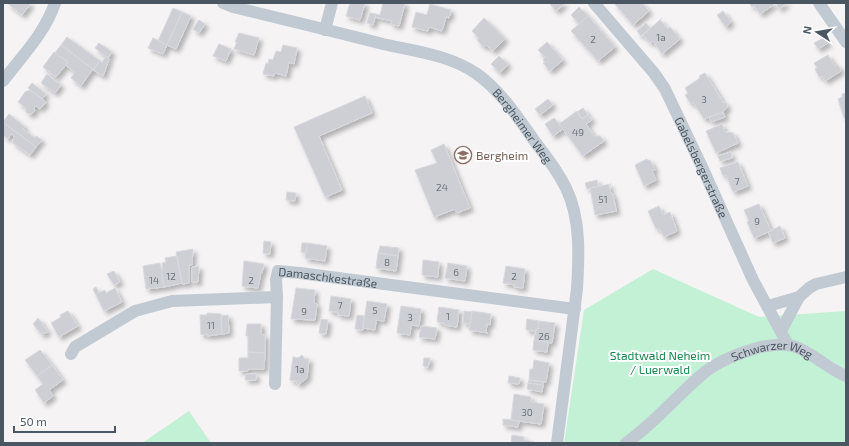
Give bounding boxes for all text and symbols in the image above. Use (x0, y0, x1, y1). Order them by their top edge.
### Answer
north arrow (797, 12, 837, 52)
text: N (800, 25, 814, 35)
house number: 1a (656, 31, 666, 43)
house number: 2 (590, 33, 596, 45)
street label: Bergheimer Weg (489, 86, 555, 166)
house number: 3 (701, 93, 707, 105)
street label: Gabelsbergerstraße (672, 114, 731, 220)
house number: 49 (572, 126, 584, 138)
school or university icon: Bergheim (453, 145, 473, 165)
place label: Bergheim (476, 148, 528, 162)
house number: 7 (734, 175, 740, 187)
house number: 24 (436, 181, 448, 193)
house number: 51 (598, 193, 608, 205)
house number: 9 (754, 215, 760, 227)
house number: 8 (384, 256, 390, 268)
street label: Damaschkestraße (278, 264, 378, 290)
house number: 6 (453, 266, 459, 278)
house number: 12 (166, 270, 176, 282)
house number: 2 (511, 270, 517, 282)
house number: 14 (149, 274, 159, 286)
house number: 2 (248, 274, 254, 286)
house number: 7 (337, 299, 343, 311)
house number: 5 (372, 304, 378, 316)
house number: 9 (301, 305, 307, 317)
house number: 1 (446, 310, 450, 322)
house number: 3 (407, 311, 413, 323)
house number: 11 (207, 319, 215, 331)
house number: 26 (538, 330, 550, 342)
street label: Schwarzer Weg (729, 337, 816, 364)
park label: Stadtwald Neheim / Luerwald (610, 348, 710, 376)
house number: 1a (295, 363, 305, 375)
house number: 30 (521, 406, 533, 418)
scale bar (14, 408, 115, 434)
text: 50 m (20, 414, 47, 428)

